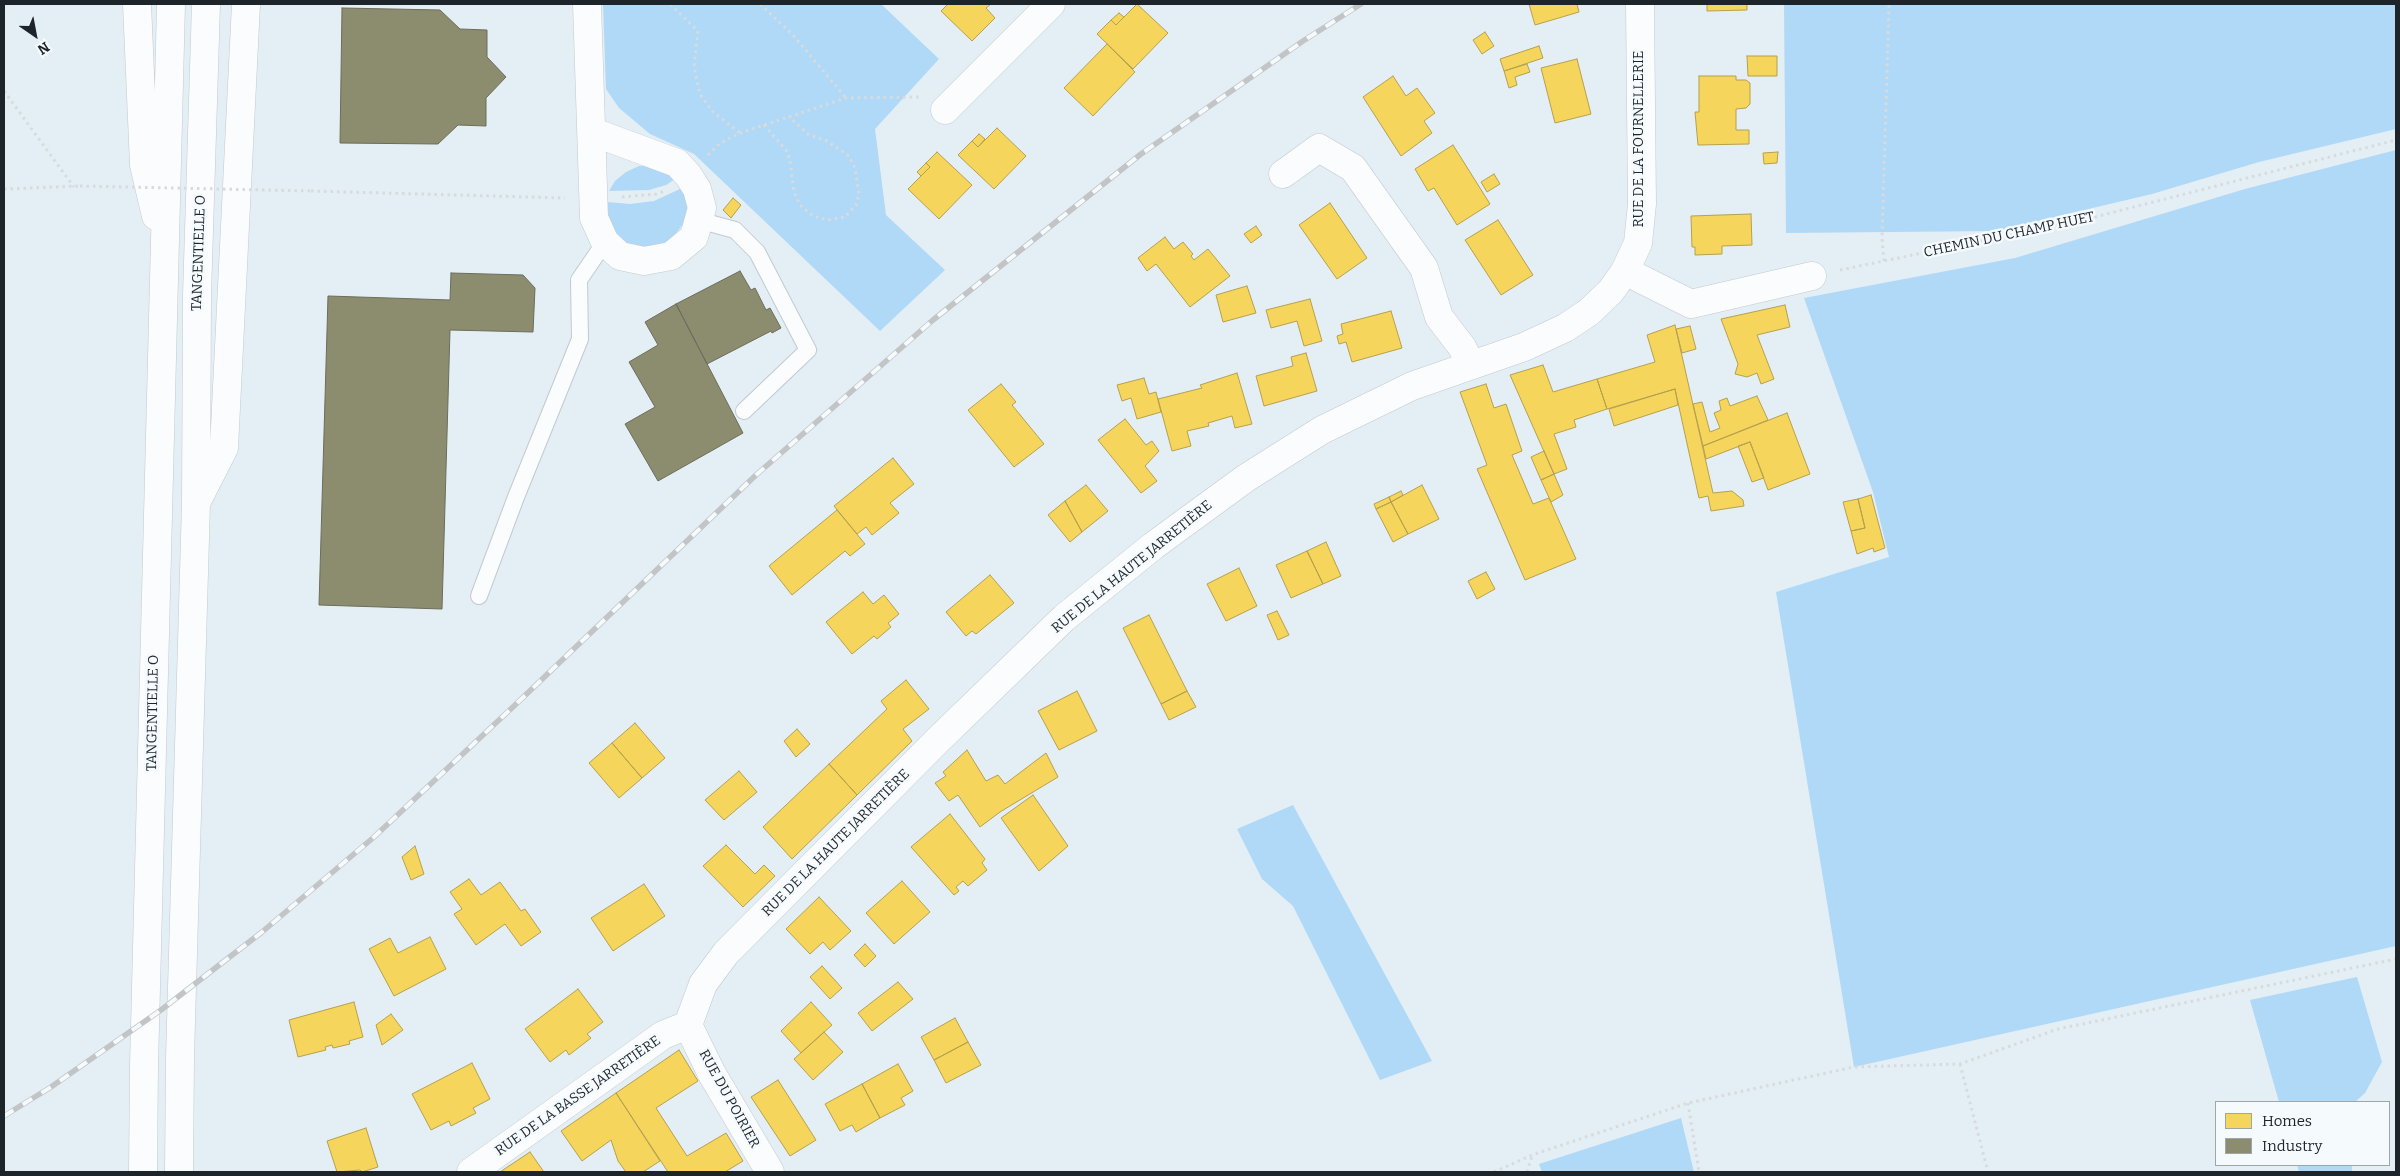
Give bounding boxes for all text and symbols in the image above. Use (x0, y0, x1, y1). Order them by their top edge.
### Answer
north arrow (10, 10, 60, 60)
text: N (34, 38, 53, 58)
street label: RUE DE LA FOURNELLERIE (1631, 50, 1647, 228)
street label: TANGENTIELLE O (189, 195, 209, 311)
street label: CHEMIN DU CHAMP HUET (1922, 209, 2096, 261)
street label: RUE DE LA HAUTE JARRETIÈRE (1048, 497, 1216, 637)
street label: TANGENTIELLE O (144, 655, 162, 771)
street label: RUE DE LA HAUTE JARRETIÈRE (759, 766, 913, 920)
street label: RUE DE LA BASSE JARRETIÈRE (492, 1032, 664, 1160)
street label: RUE DU POIRIER (695, 1047, 763, 1151)
legend (2215, 1101, 2390, 1166)
text: Homes (2262, 1112, 2312, 1130)
text: Industry (2262, 1137, 2322, 1155)

